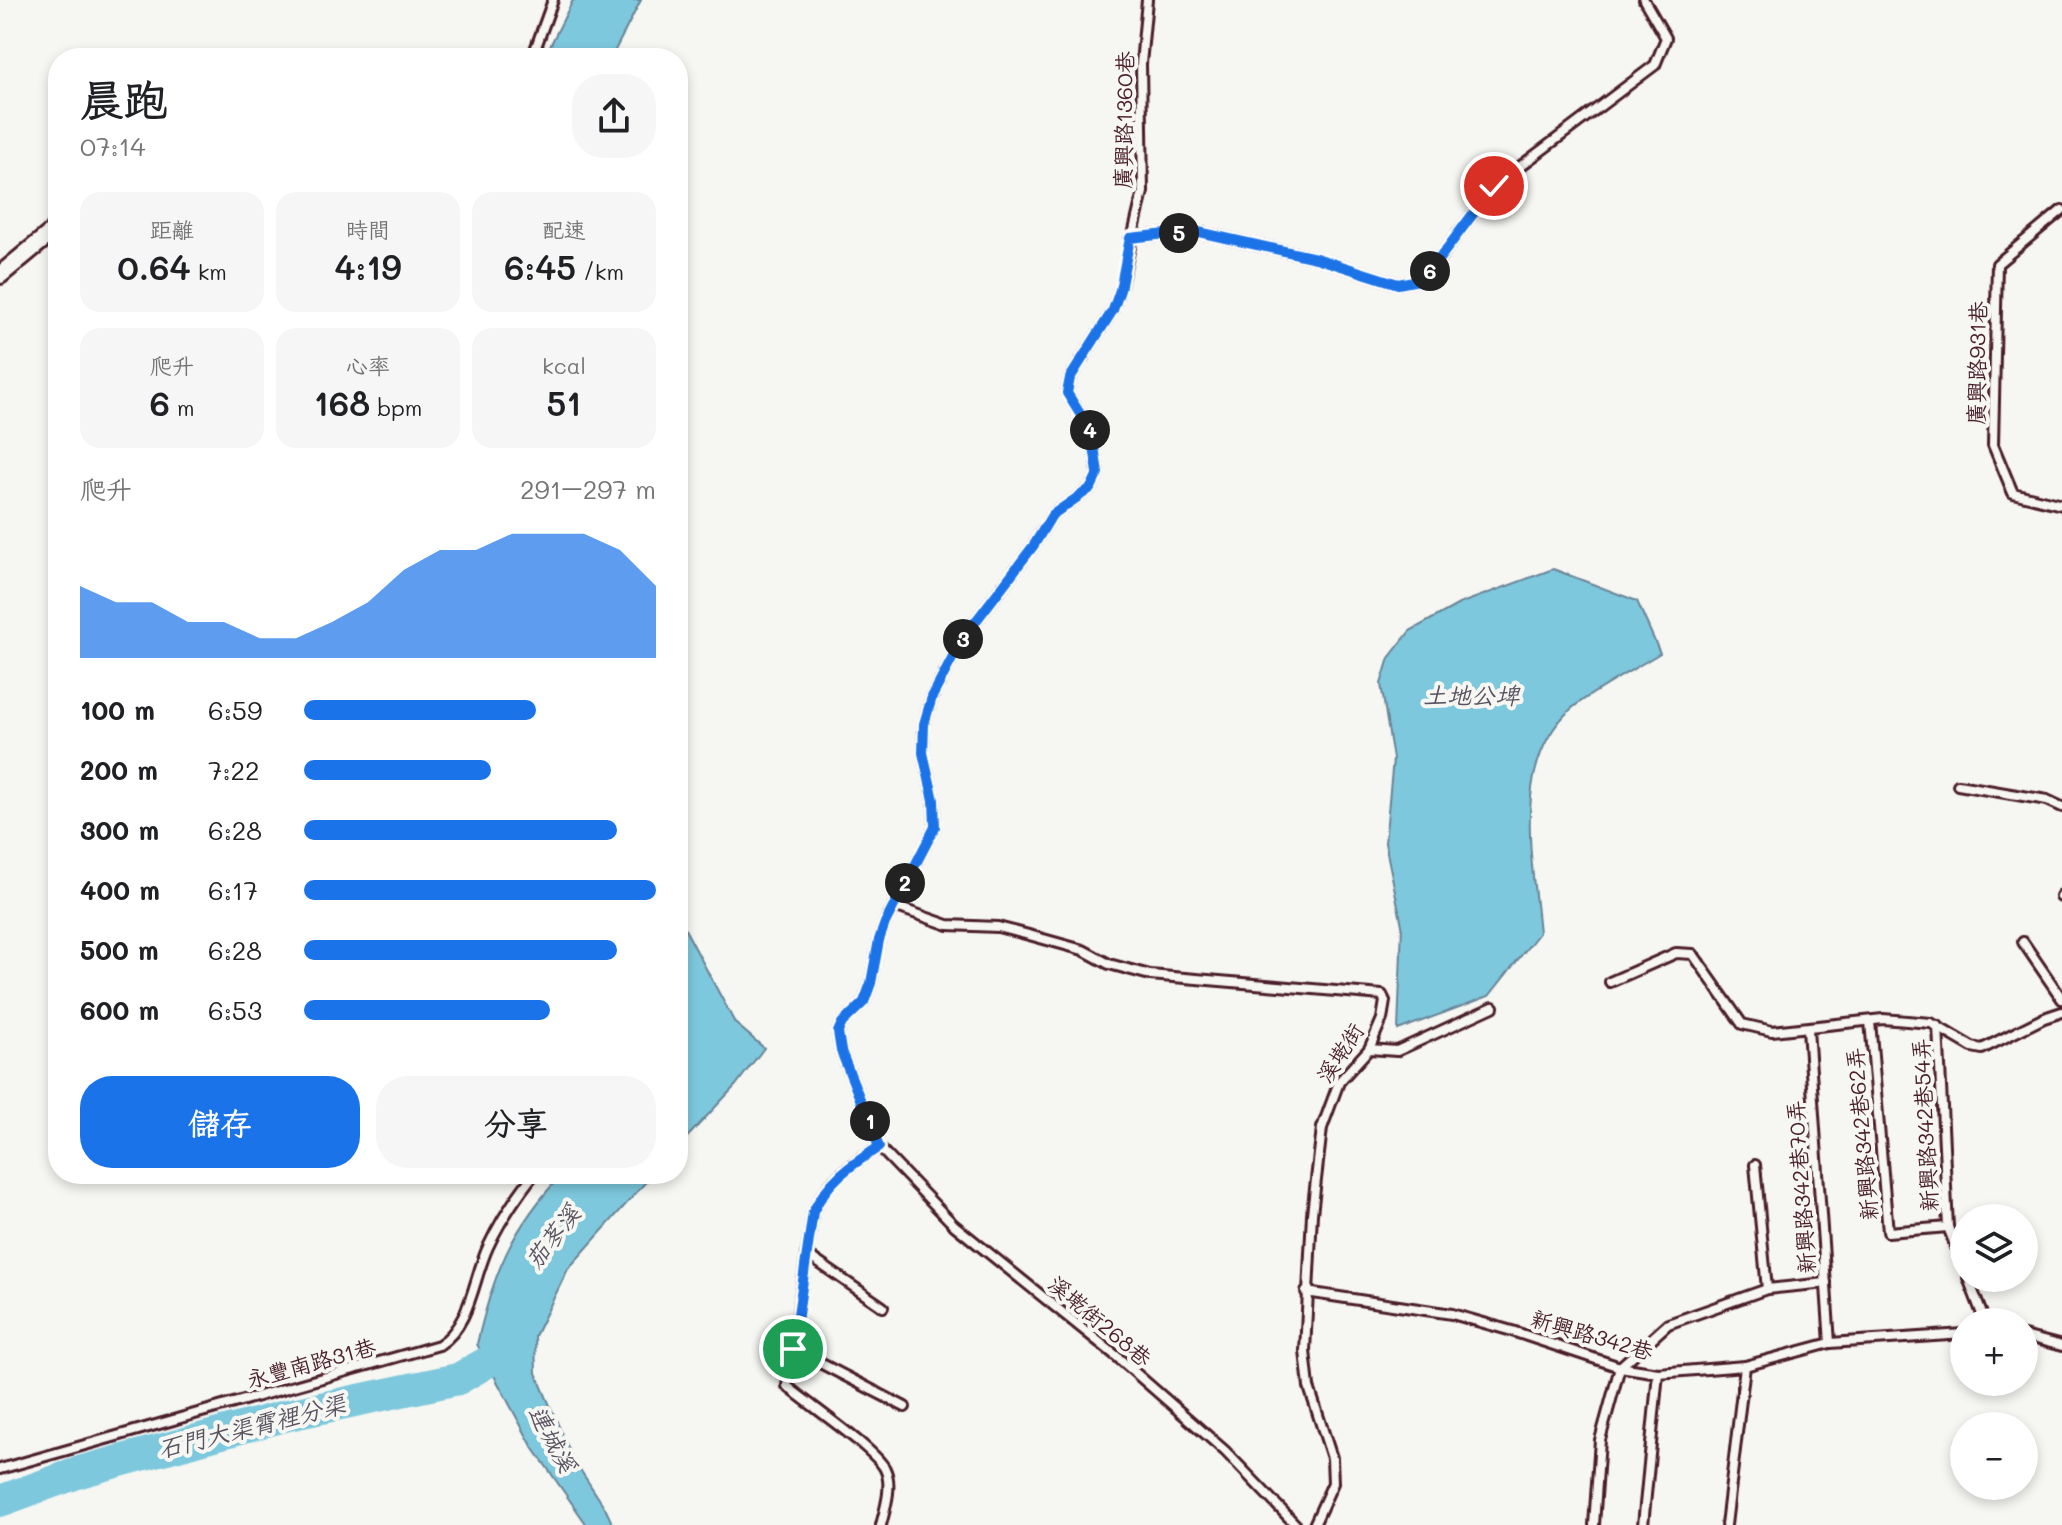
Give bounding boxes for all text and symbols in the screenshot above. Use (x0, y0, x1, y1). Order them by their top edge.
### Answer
street label: 廣興路1360巷 (1108, 51, 1139, 189)
text: 晨跑 (80, 70, 168, 127)
button: share (572, 74, 656, 158)
text: 07:14 (80, 129, 145, 163)
pin (1460, 152, 1528, 220)
icon: check (1472, 164, 1516, 208)
pin: 5 (1159, 213, 1199, 253)
text: 距離 (150, 215, 194, 244)
text: 時間 (346, 215, 390, 244)
text: 配速 (542, 215, 586, 244)
text: 5 (1173, 218, 1185, 247)
text: 0.64 (117, 244, 191, 289)
text: 4:19 (334, 244, 402, 289)
text: 6:45 (504, 244, 576, 289)
pin: 6 (1410, 251, 1450, 291)
text: 6 (1423, 256, 1437, 285)
text: km (191, 257, 227, 286)
text: /km (576, 257, 624, 286)
street label: 廣興路931巷 (1961, 301, 1992, 425)
text: 爬升 (150, 351, 194, 380)
text: 心率 (346, 351, 390, 380)
text: kcal (542, 351, 586, 380)
text: 6 (149, 380, 170, 425)
text: 168 (314, 380, 370, 425)
text: 51 (547, 380, 581, 425)
text: m (170, 393, 195, 422)
text: bpm (370, 393, 422, 422)
pin: 4 (1070, 410, 1110, 450)
text: 4 (1083, 415, 1097, 444)
text: 爬升 (80, 472, 132, 506)
text: 291–297 m (520, 472, 656, 506)
pin: 3 (943, 619, 983, 659)
text: 3 (956, 624, 970, 653)
water label: 土地公埤 (1423, 679, 1521, 710)
text: 100 m (80, 693, 155, 727)
text: 6:59 (208, 693, 262, 727)
text: 200 m (80, 753, 158, 787)
text: 7:22 (208, 753, 259, 787)
text: 300 m (80, 813, 159, 847)
text: 6:28 (208, 813, 262, 847)
pin: 2 (885, 863, 925, 903)
text: 2 (899, 868, 911, 897)
text: 400 m (80, 873, 160, 907)
text: 6:17 (208, 873, 258, 907)
text: 500 m (80, 933, 159, 967)
text: 6:28 (208, 933, 262, 967)
text: 600 m (80, 993, 159, 1027)
text: 6:53 (208, 993, 262, 1027)
street label: 溪墘街 (1309, 1017, 1370, 1088)
street label: 新興路342巷54弄 (1905, 1037, 1944, 1213)
street label: 新興路342巷62弄 (1839, 1046, 1884, 1222)
button: 儲存 (80, 1076, 360, 1168)
button: 分享 (376, 1076, 656, 1168)
street label: 新興路342巷70弄 (1780, 1099, 1821, 1275)
pin: 1 (850, 1101, 890, 1141)
text: 1 (865, 1106, 875, 1135)
water label: 茄苳溪 (517, 1197, 587, 1274)
map controls (1950, 1204, 2038, 1500)
button: layers (1950, 1204, 2038, 1292)
street label: 溪墘街268巷 (1042, 1269, 1158, 1372)
street label: 新興路342巷 (1528, 1303, 1657, 1366)
button: + (1950, 1308, 2038, 1396)
pin (759, 1315, 827, 1383)
icon: arrive (771, 1327, 815, 1371)
street label: 永豐南路31巷 (243, 1331, 379, 1394)
water label: 石門大渠霄裡分渠 (155, 1387, 350, 1464)
water label: 連城溪 (522, 1399, 585, 1479)
button: − (1950, 1412, 2038, 1500)

